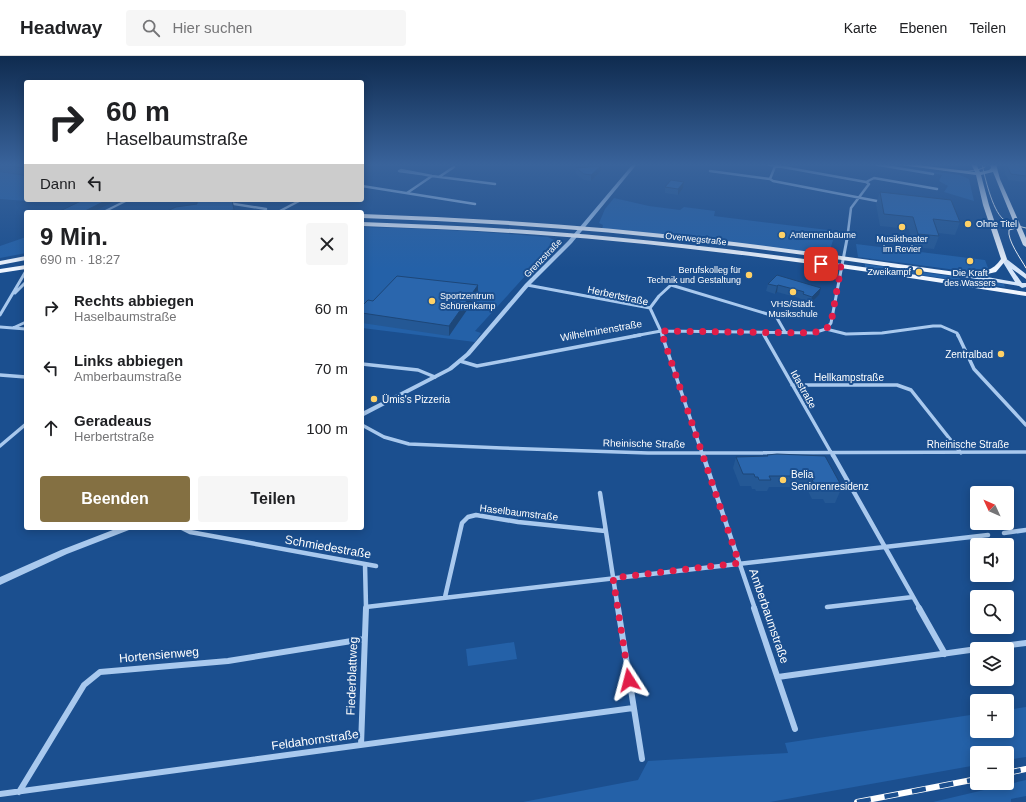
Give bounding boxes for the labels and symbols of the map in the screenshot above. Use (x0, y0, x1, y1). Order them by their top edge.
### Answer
marker: Ohne Titel (963, 219, 973, 229)
place label: Ohne Titel (976, 219, 1017, 229)
marker: Musiktheater im Revier (897, 222, 907, 232)
marker: Antennenbäume (777, 230, 787, 240)
place label: Antennenbäume (790, 230, 856, 240)
street label: Overwegstraße (665, 231, 727, 247)
place label: Musiktheater im Revier (876, 234, 928, 254)
street label: Grenzstraße (522, 237, 564, 279)
pin (804, 247, 838, 281)
marker: Die Kraft des Wassers (965, 256, 975, 266)
place label: Berufskolleg für Technik und Gestaltung (647, 265, 741, 285)
place label: Zweikampf (867, 267, 911, 277)
marker: Zweikampf (914, 267, 924, 277)
place label: Die Kraft des Wassers (944, 268, 996, 288)
marker: Berufskolleg für Technik und Gestaltung (744, 270, 754, 280)
street label: Herbertstraße (587, 284, 650, 307)
marker: VHS/Städt. Musikschule (788, 287, 798, 297)
place label: Sportzentrum Schürenkamp (440, 291, 496, 311)
marker: Sportzentrum Schürenkamp (427, 296, 437, 306)
place label: VHS/Städt. Musikschule (768, 299, 818, 319)
street label: Wilhelminenstraße (559, 318, 643, 343)
place label: Zentralbad (945, 349, 993, 360)
marker: Zentralbad (996, 349, 1006, 359)
street label: Idastraße (789, 368, 819, 411)
street label: Hellkampstraße (814, 372, 884, 383)
marker: Ümis's Pizzeria (369, 394, 379, 404)
place label: Ümis's Pizzeria (382, 394, 450, 405)
street label: Rheinische Straße (603, 437, 686, 450)
street label: Rheinische Straße (927, 439, 1010, 450)
place label: Belia Seniorenresidenz (791, 469, 869, 492)
marker: Belia Seniorenresidenz (778, 475, 788, 485)
north arrow (970, 486, 1014, 530)
street label: Haselbaumstraße (479, 502, 559, 523)
street label: Schmiedestraße (284, 533, 373, 562)
street label: Amberbaumstraße (746, 567, 792, 666)
street label: Fiederblattweg (344, 636, 360, 716)
street label: Hortensienweg (119, 645, 199, 665)
position arrow (608, 659, 650, 701)
street label: Feldahornstraße (270, 727, 360, 753)

